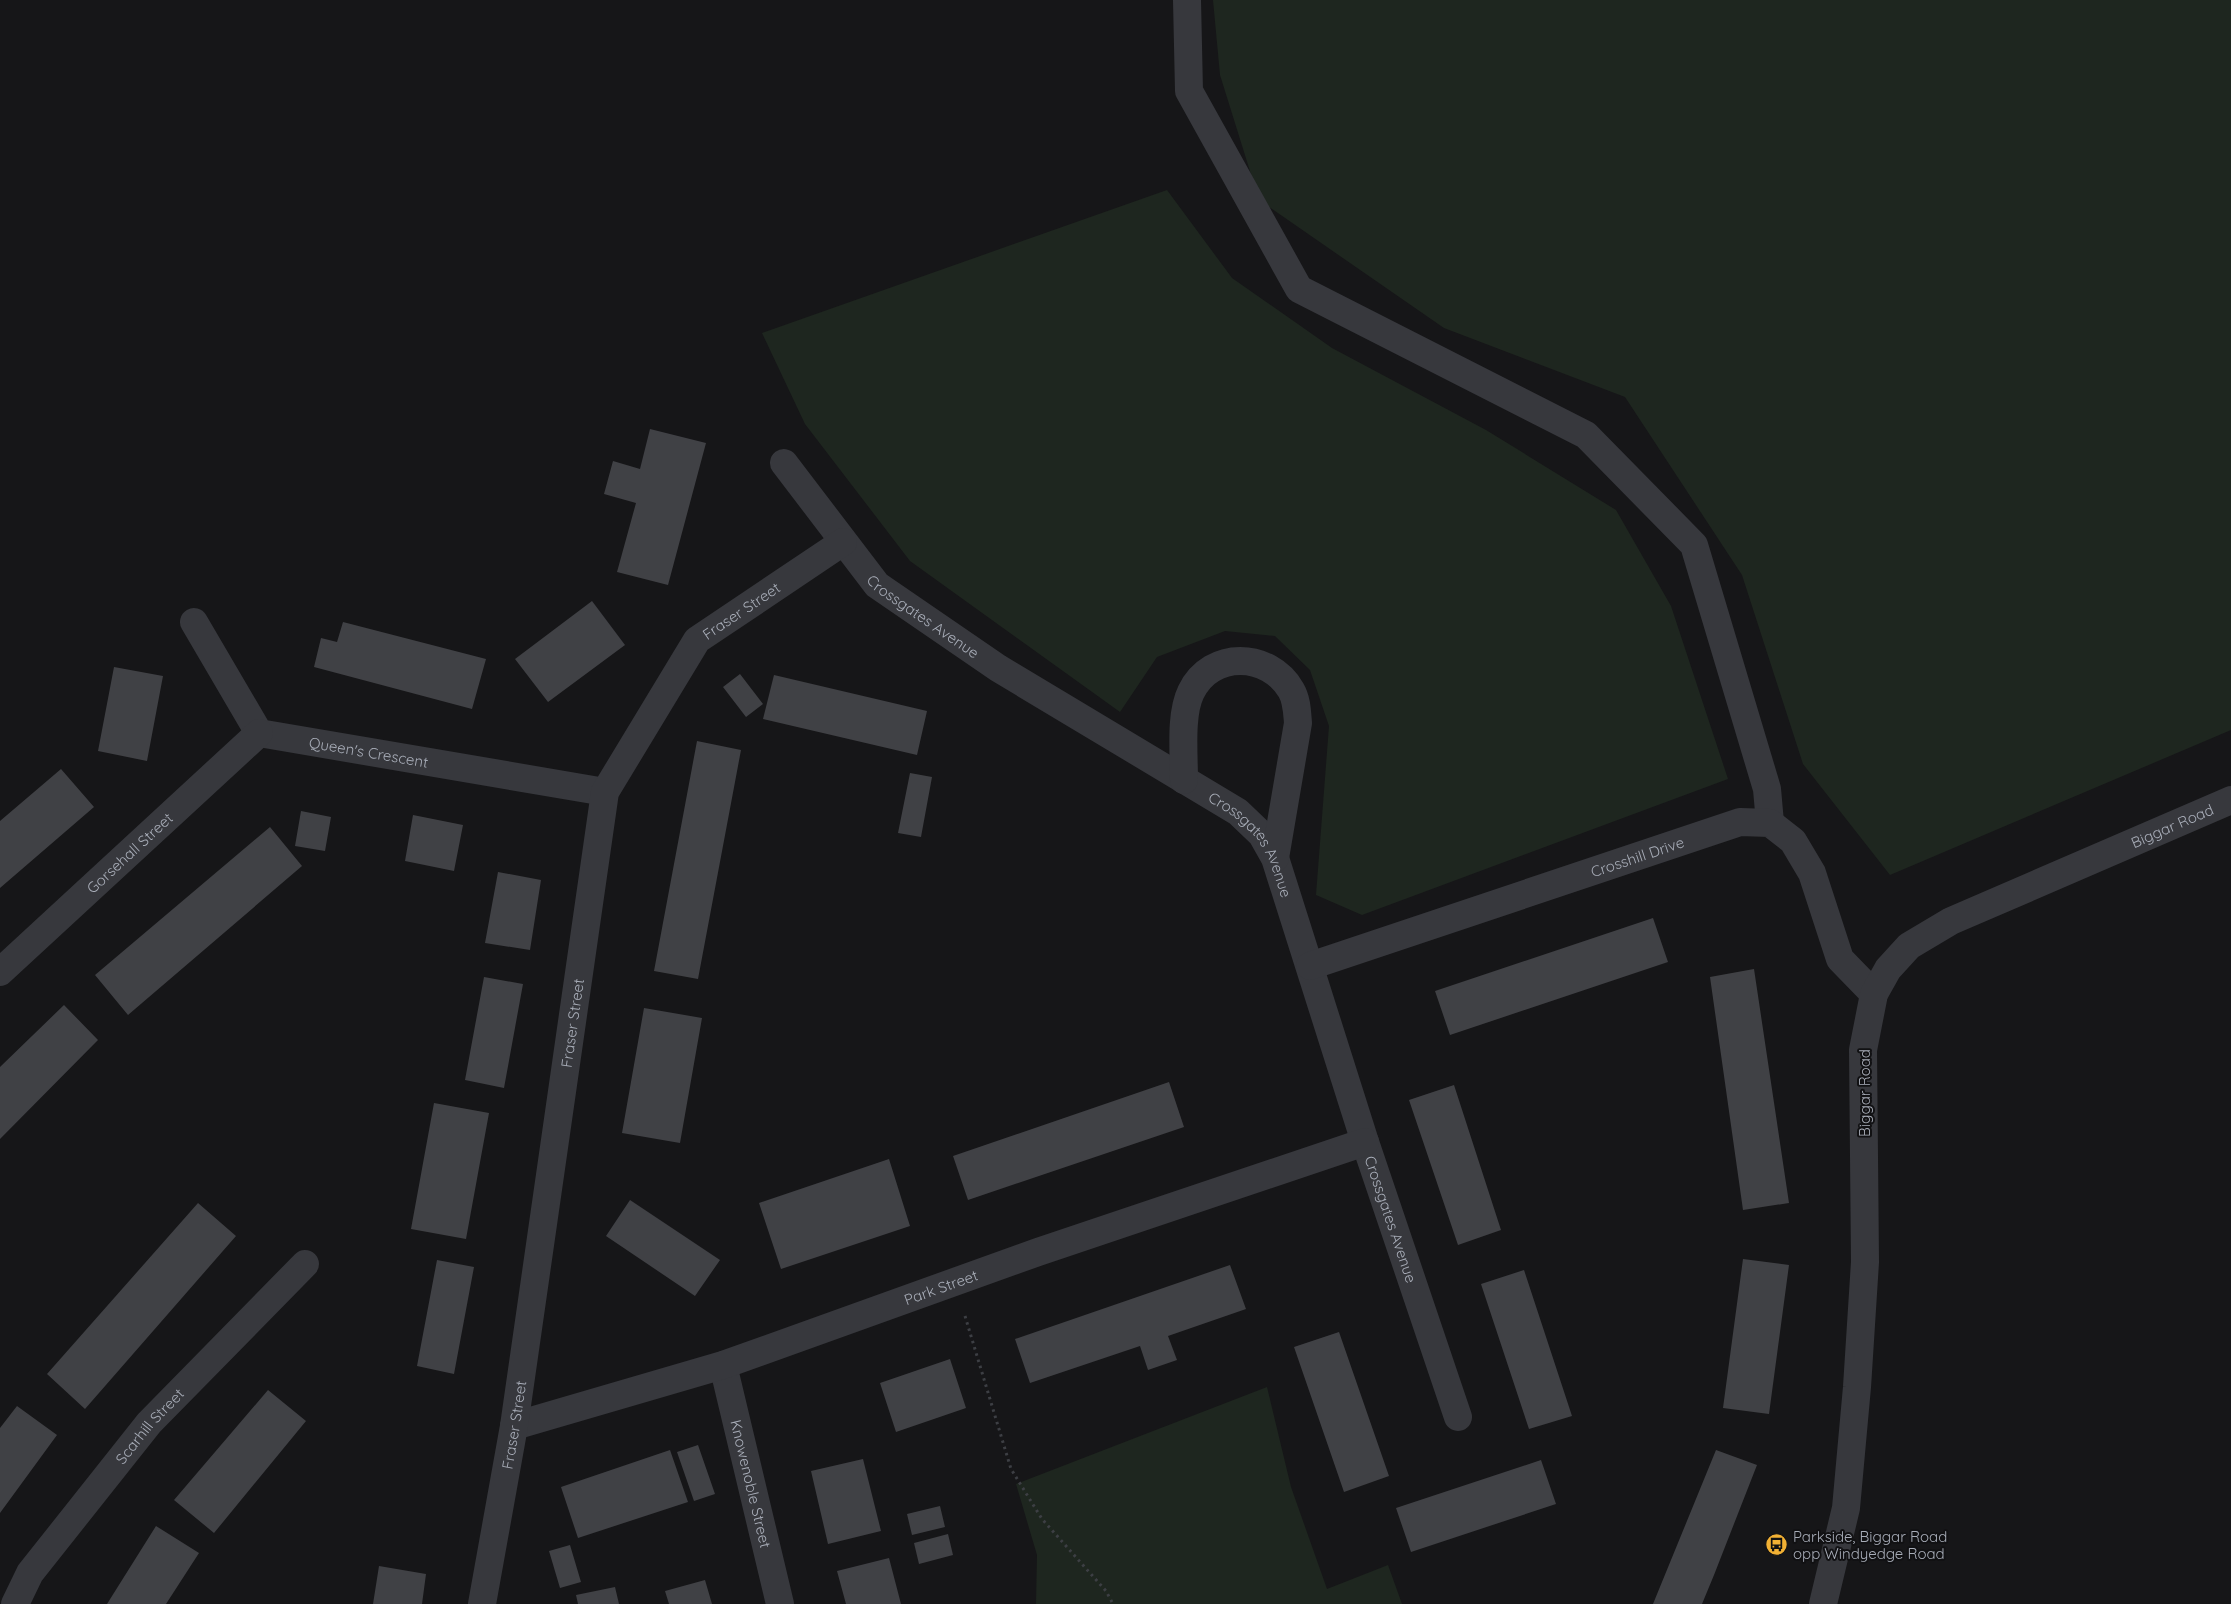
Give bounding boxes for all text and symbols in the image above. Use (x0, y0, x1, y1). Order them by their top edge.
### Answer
street label: Crossgates Avenue (863, 571, 983, 662)
street label: Fraser Street (699, 578, 783, 643)
street label: Queen's Crescent (308, 732, 430, 771)
street label: Crossgates Avenue (1205, 787, 1296, 900)
street label: Biggar Road (2128, 799, 2216, 852)
street label: Gorsehall Street (82, 808, 176, 897)
street label: Crosshill Drive (1588, 832, 1686, 881)
street label: Fraser Street (556, 977, 588, 1069)
street label: Biggar Road (1855, 1049, 1874, 1137)
street label: Crossgates Avenue (1361, 1153, 1421, 1285)
street label: Park Street (901, 1265, 980, 1309)
street label: Fraser Street (497, 1379, 530, 1471)
street label: Scarhill Street (111, 1384, 188, 1468)
street label: Knowenoble Street (727, 1418, 776, 1550)
place label: Parkside, Biggar Road opp Windyedge Road (1793, 1527, 1947, 1563)
bus stop icon: Parkside, Biggar Road opp Windyedge Road (1765, 1533, 1789, 1557)

